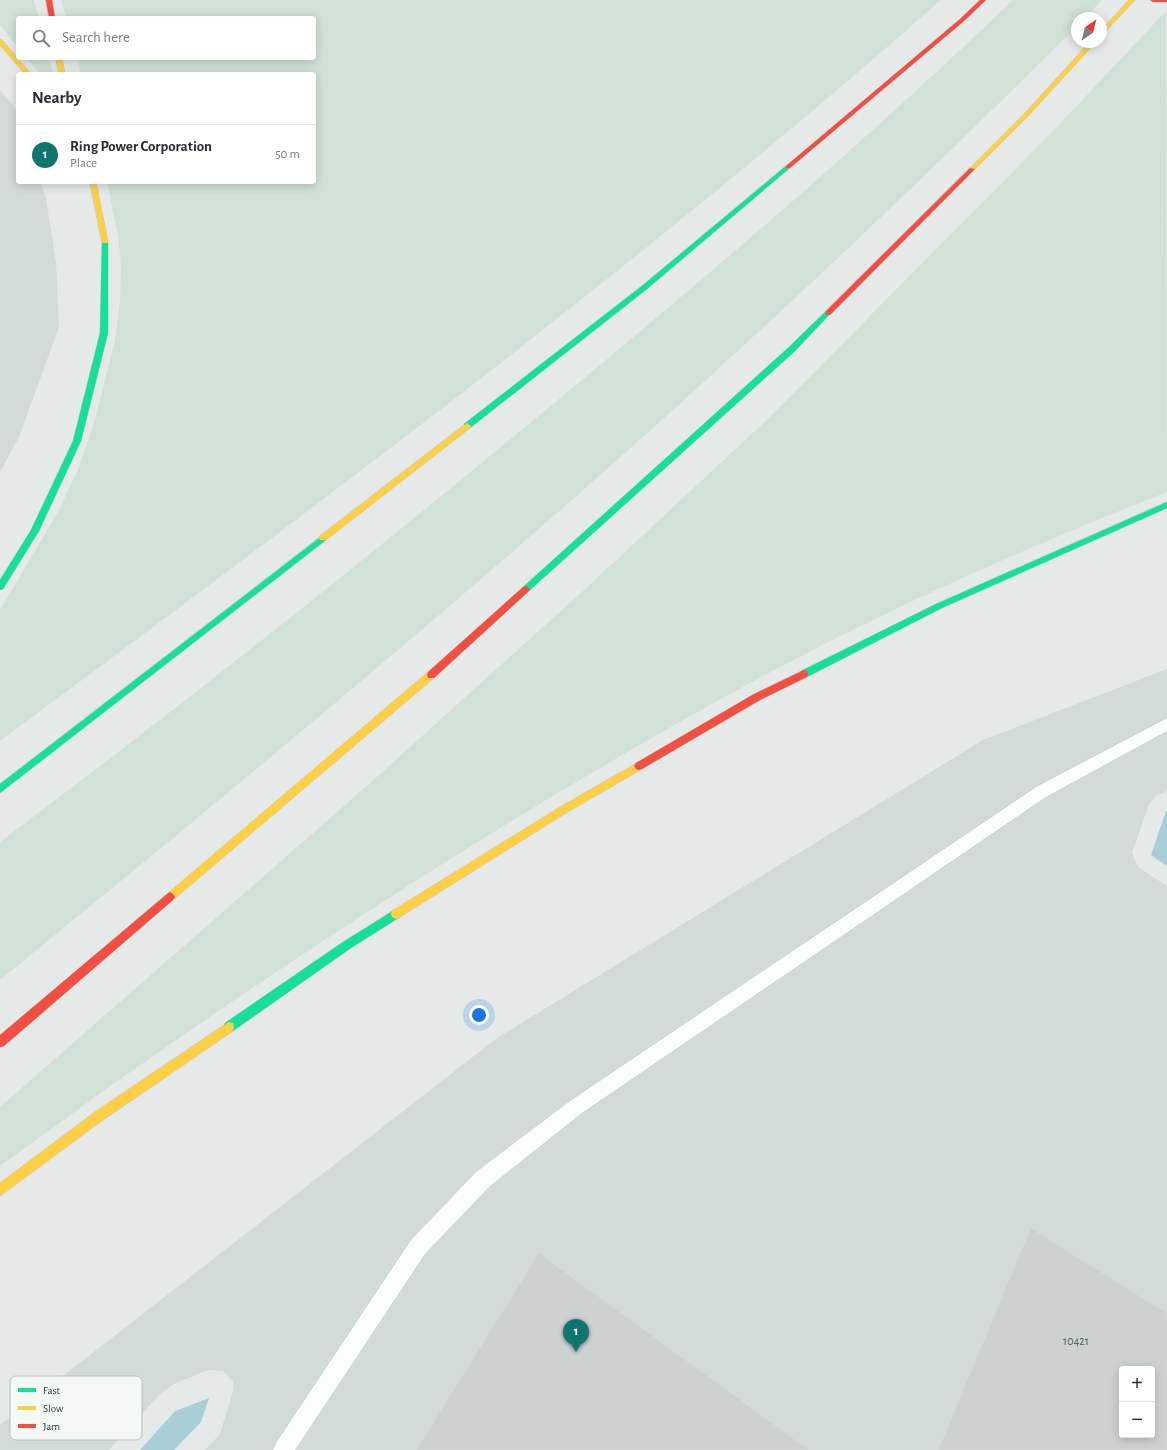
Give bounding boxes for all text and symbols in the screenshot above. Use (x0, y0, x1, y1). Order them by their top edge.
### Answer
north arrow (1071, 12, 1107, 48)
search box (16, 16, 316, 60)
icon: search (30, 27, 52, 49)
text: Search here (62, 30, 130, 45)
text: Nearby (32, 89, 82, 106)
text: Ring Power Corporation (70, 139, 212, 154)
text: 1 (43, 148, 47, 161)
text: 50 m (275, 148, 300, 161)
text: Place (70, 157, 97, 170)
your location (469, 1005, 489, 1025)
pin: 1 (563, 1319, 589, 1352)
house number: 10421 (1063, 1335, 1089, 1347)
map controls (1119, 1366, 1155, 1438)
button: + (1119, 1366, 1155, 1402)
legend (10, 1376, 142, 1440)
text: Fast (43, 1385, 61, 1396)
button: − (1119, 1402, 1155, 1438)
text: Slow (43, 1403, 64, 1414)
text: Jam (43, 1421, 60, 1432)

